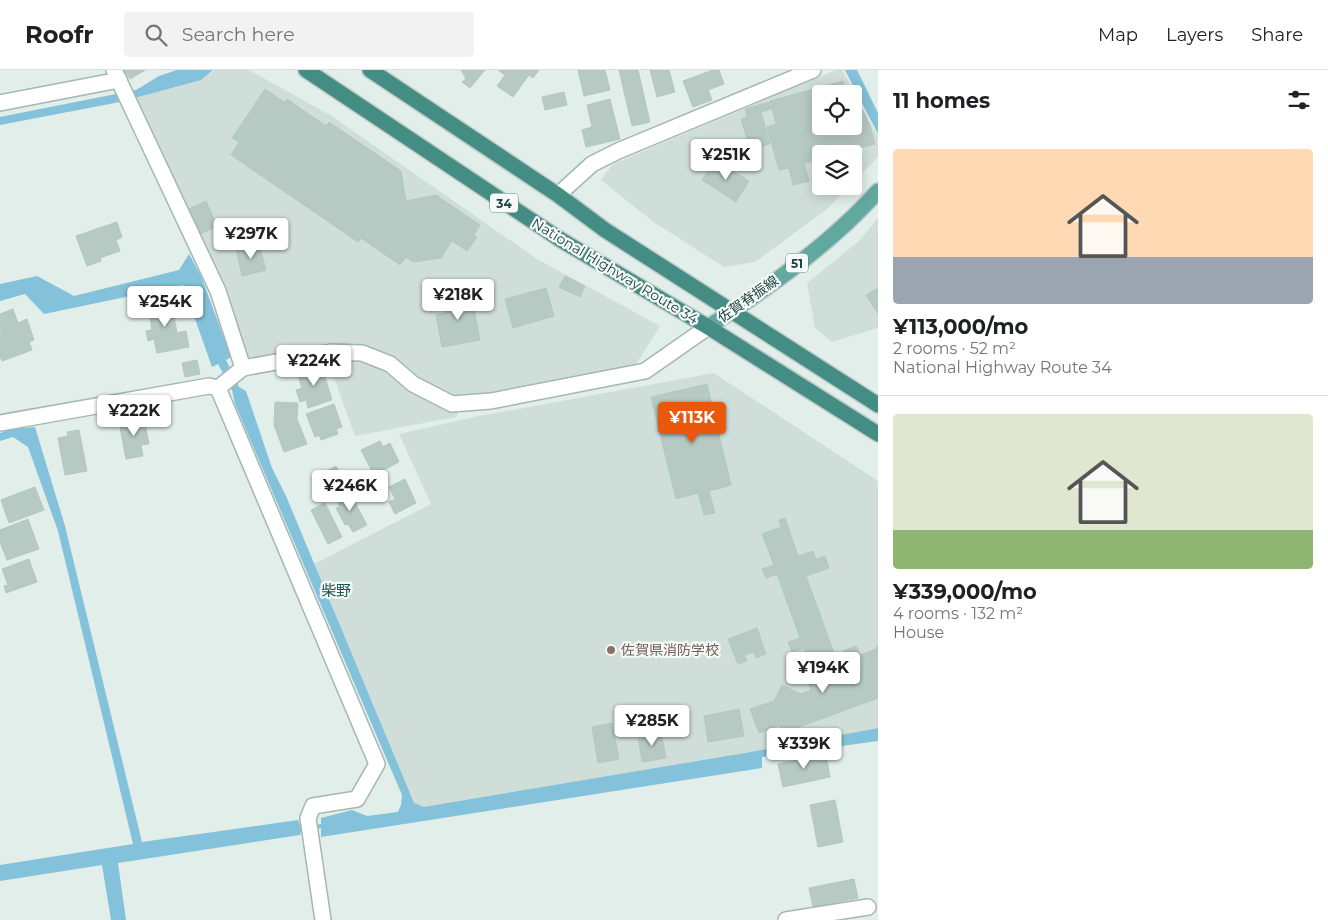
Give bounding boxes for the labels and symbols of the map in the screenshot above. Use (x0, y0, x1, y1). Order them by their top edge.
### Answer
pin: ¥251K (691, 138, 761, 181)
road number: 34 (490, 194, 518, 212)
street label: National Highway Route 34 (528, 214, 702, 328)
pin: ¥297K (216, 218, 286, 260)
road number: 51 (786, 254, 808, 272)
street label: 佐賀脊振線 (714, 272, 782, 326)
pin: ¥218K (423, 278, 493, 321)
pin: ¥254K (130, 286, 200, 328)
pin: ¥224K (279, 344, 349, 387)
pin: ¥222K (99, 394, 169, 437)
pin: ¥113K (657, 402, 727, 444)
pin: ¥246K (315, 470, 385, 512)
district label: 柴野 (321, 581, 351, 600)
place label: 佐賀県消防学校 (621, 641, 719, 659)
marker: 佐賀県消防学校 (605, 644, 617, 656)
pin: ¥194K (788, 652, 858, 694)
pin: ¥285K (617, 704, 687, 747)
pin: ¥339K (769, 728, 839, 770)

